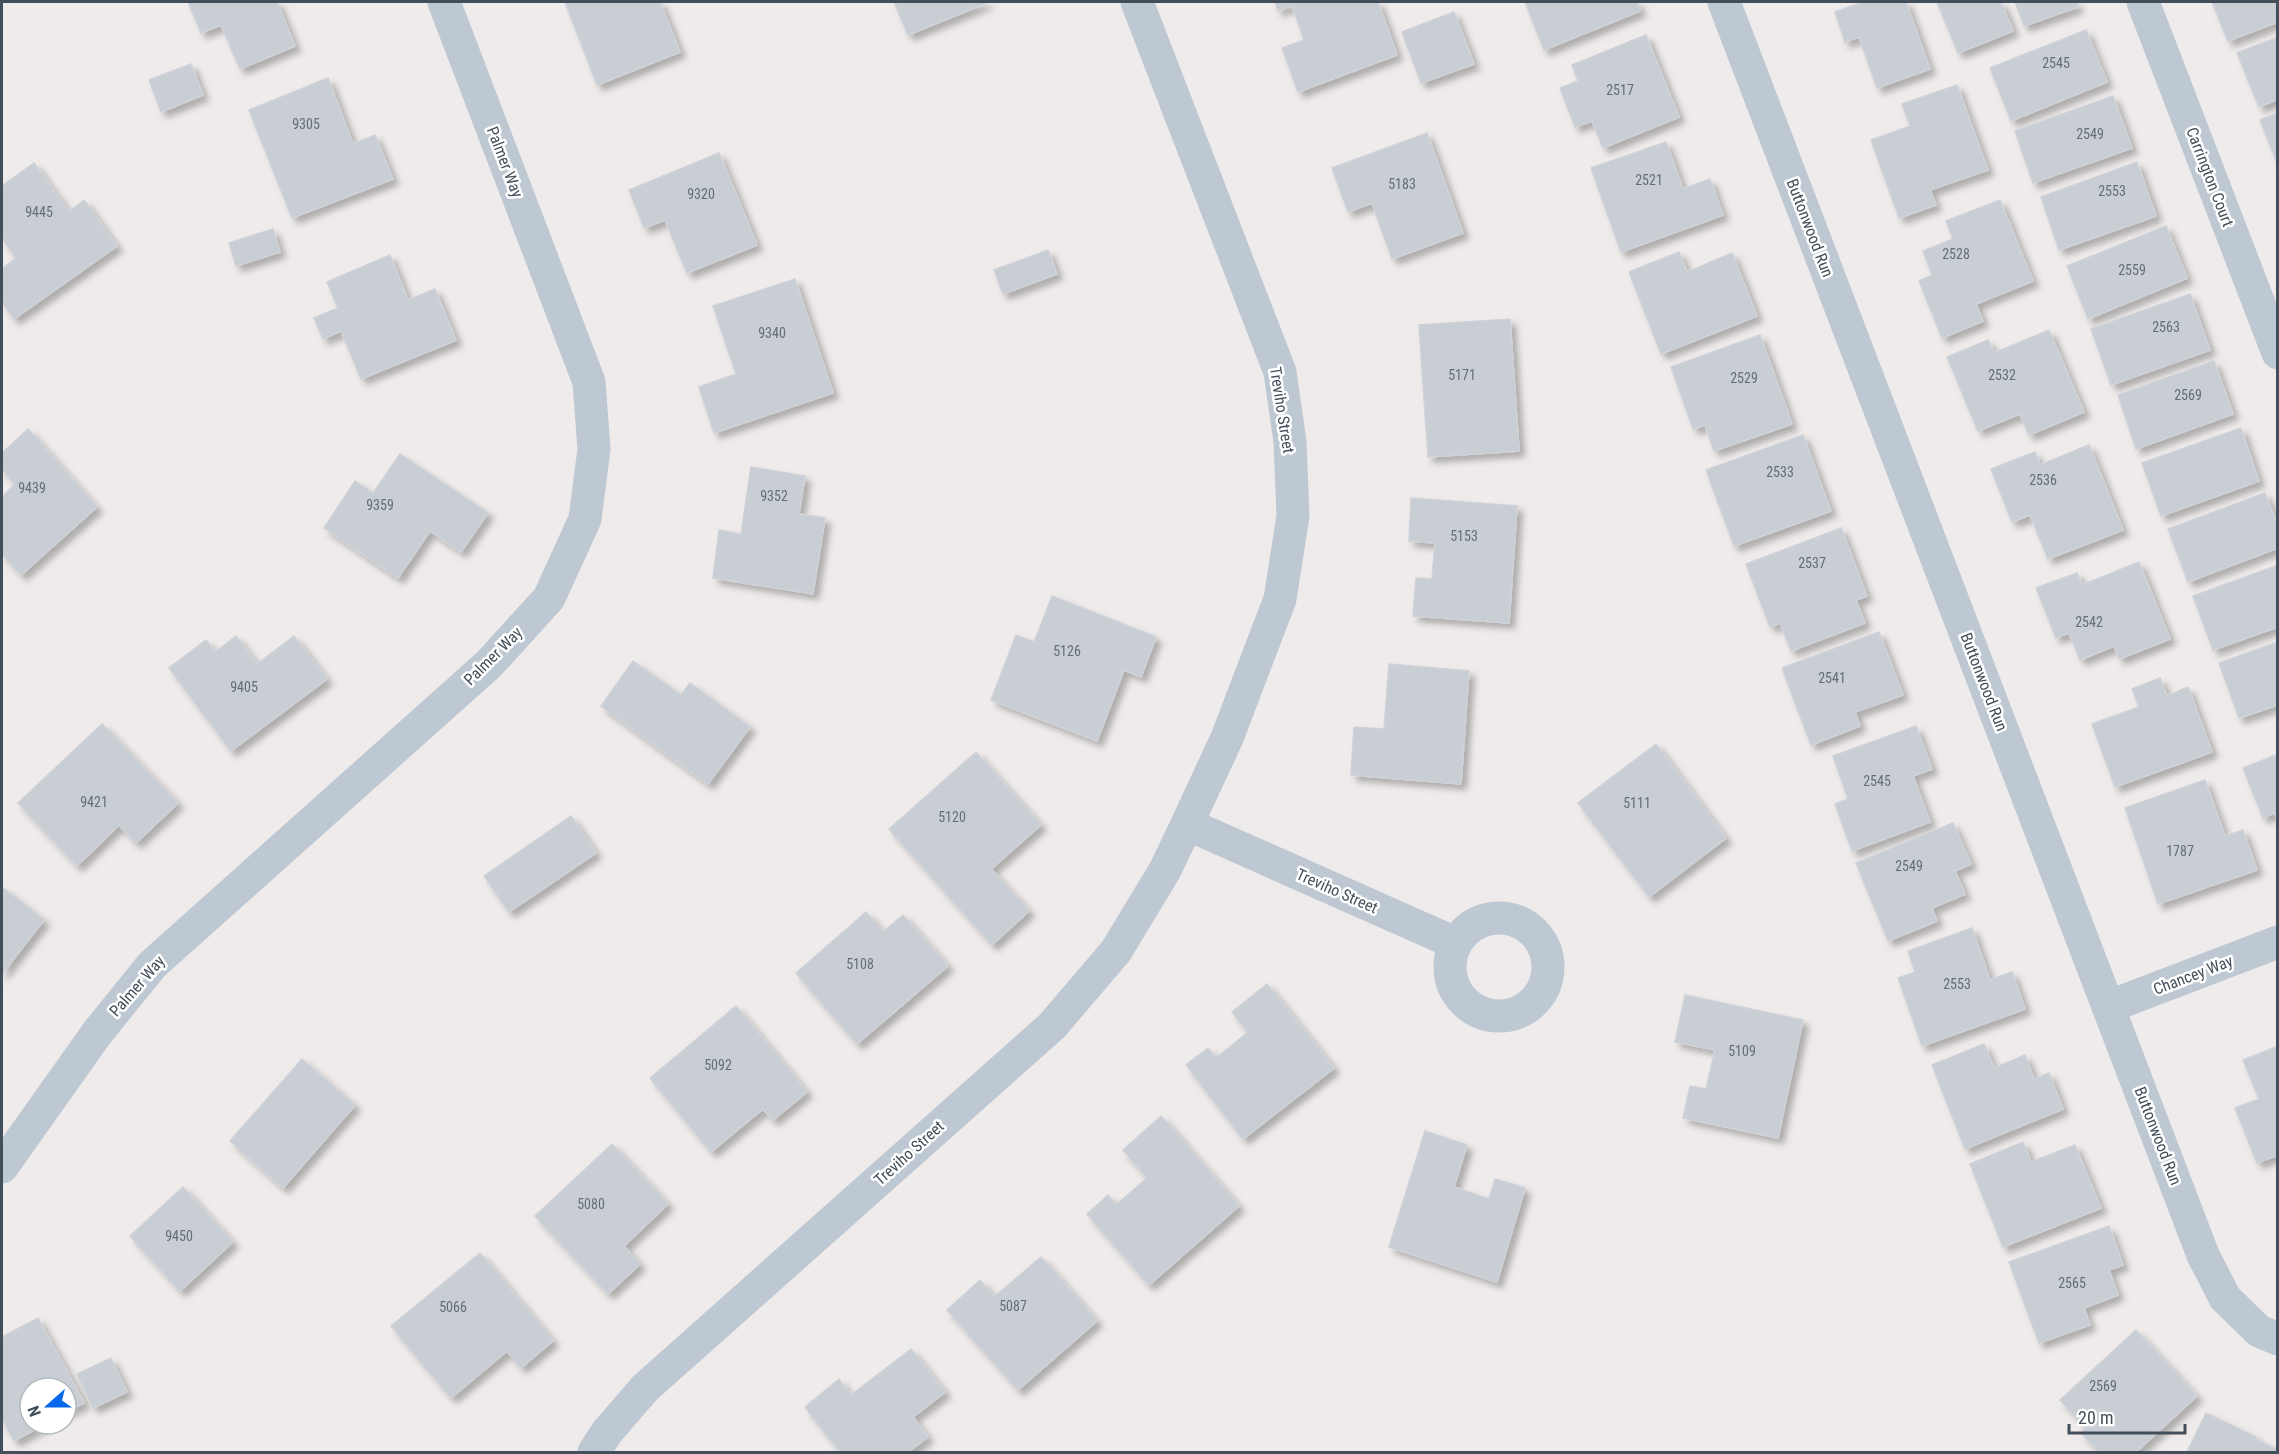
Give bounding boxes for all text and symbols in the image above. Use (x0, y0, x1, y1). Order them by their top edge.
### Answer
house number: 2545 (2042, 55, 2070, 71)
house number: 2517 (1606, 82, 1634, 98)
house number: 9305 (292, 116, 320, 132)
street label: Palmer Way (483, 124, 527, 200)
street label: Carrington Court (2182, 125, 2238, 230)
house number: 2549 (2076, 126, 2104, 142)
house number: 2521 (1635, 172, 1663, 188)
house number: 5183 (1388, 176, 1416, 192)
street label: Buttonwood Run (1783, 176, 1837, 280)
house number: 2553 (2098, 183, 2126, 199)
house number: 9320 (687, 186, 715, 202)
house number: 9445 (25, 204, 53, 220)
house number: 2528 (1942, 246, 1970, 262)
house number: 2559 (2118, 262, 2146, 278)
house number: 2563 (2152, 319, 2180, 335)
house number: 9340 (758, 325, 786, 341)
street label: Treviho Street (1266, 365, 1298, 455)
house number: 5171 (1448, 367, 1476, 383)
house number: 2532 (1988, 367, 2016, 383)
house number: 2529 (1730, 370, 1758, 386)
house number: 2569 (2174, 387, 2202, 403)
house number: 2533 (1766, 464, 1794, 480)
house number: 2536 (2029, 472, 2057, 488)
house number: 9439 (18, 480, 46, 496)
house number: 9352 (760, 488, 788, 504)
house number: 9359 (366, 497, 394, 513)
house number: 5153 (1450, 528, 1478, 544)
house number: 2537 (1798, 555, 1826, 571)
house number: 2542 (2075, 614, 2103, 630)
street label: Palmer Way (460, 623, 526, 689)
street label: Buttonwood Run (1957, 630, 2011, 734)
house number: 5126 (1053, 643, 1081, 659)
house number: 2541 (1818, 670, 1846, 686)
house number: 9405 (230, 679, 258, 695)
house number: 2545 (1863, 773, 1891, 789)
house number: 9421 (80, 794, 108, 810)
house number: 5111 (1623, 795, 1651, 811)
house number: 5120 (938, 809, 966, 825)
house number: 1787 (2166, 843, 2194, 859)
house number: 2549 (1895, 858, 1923, 874)
street label: Treviho Street (1293, 865, 1381, 918)
street label: Palmer Way (105, 951, 169, 1020)
street label: Chancey Way (2151, 951, 2236, 999)
house number: 5108 (846, 956, 874, 972)
house number: 2553 (1943, 976, 1971, 992)
house number: 5109 (1728, 1043, 1756, 1059)
house number: 5092 (704, 1057, 732, 1073)
street label: Buttonwood Run (2131, 1084, 2185, 1188)
street label: Treviho Street (870, 1117, 948, 1189)
house number: 5080 (577, 1196, 605, 1212)
house number: 9450 (165, 1228, 193, 1244)
house number: 2565 (2058, 1275, 2086, 1291)
house number: 5087 (999, 1298, 1027, 1314)
house number: 5066 (439, 1299, 467, 1315)
north arrow (18, 1376, 78, 1436)
house number: 2569 (2089, 1378, 2117, 1394)
scale bar (2069, 1397, 2184, 1435)
text: N (24, 1403, 45, 1419)
text: 20 m (2078, 1407, 2113, 1428)

